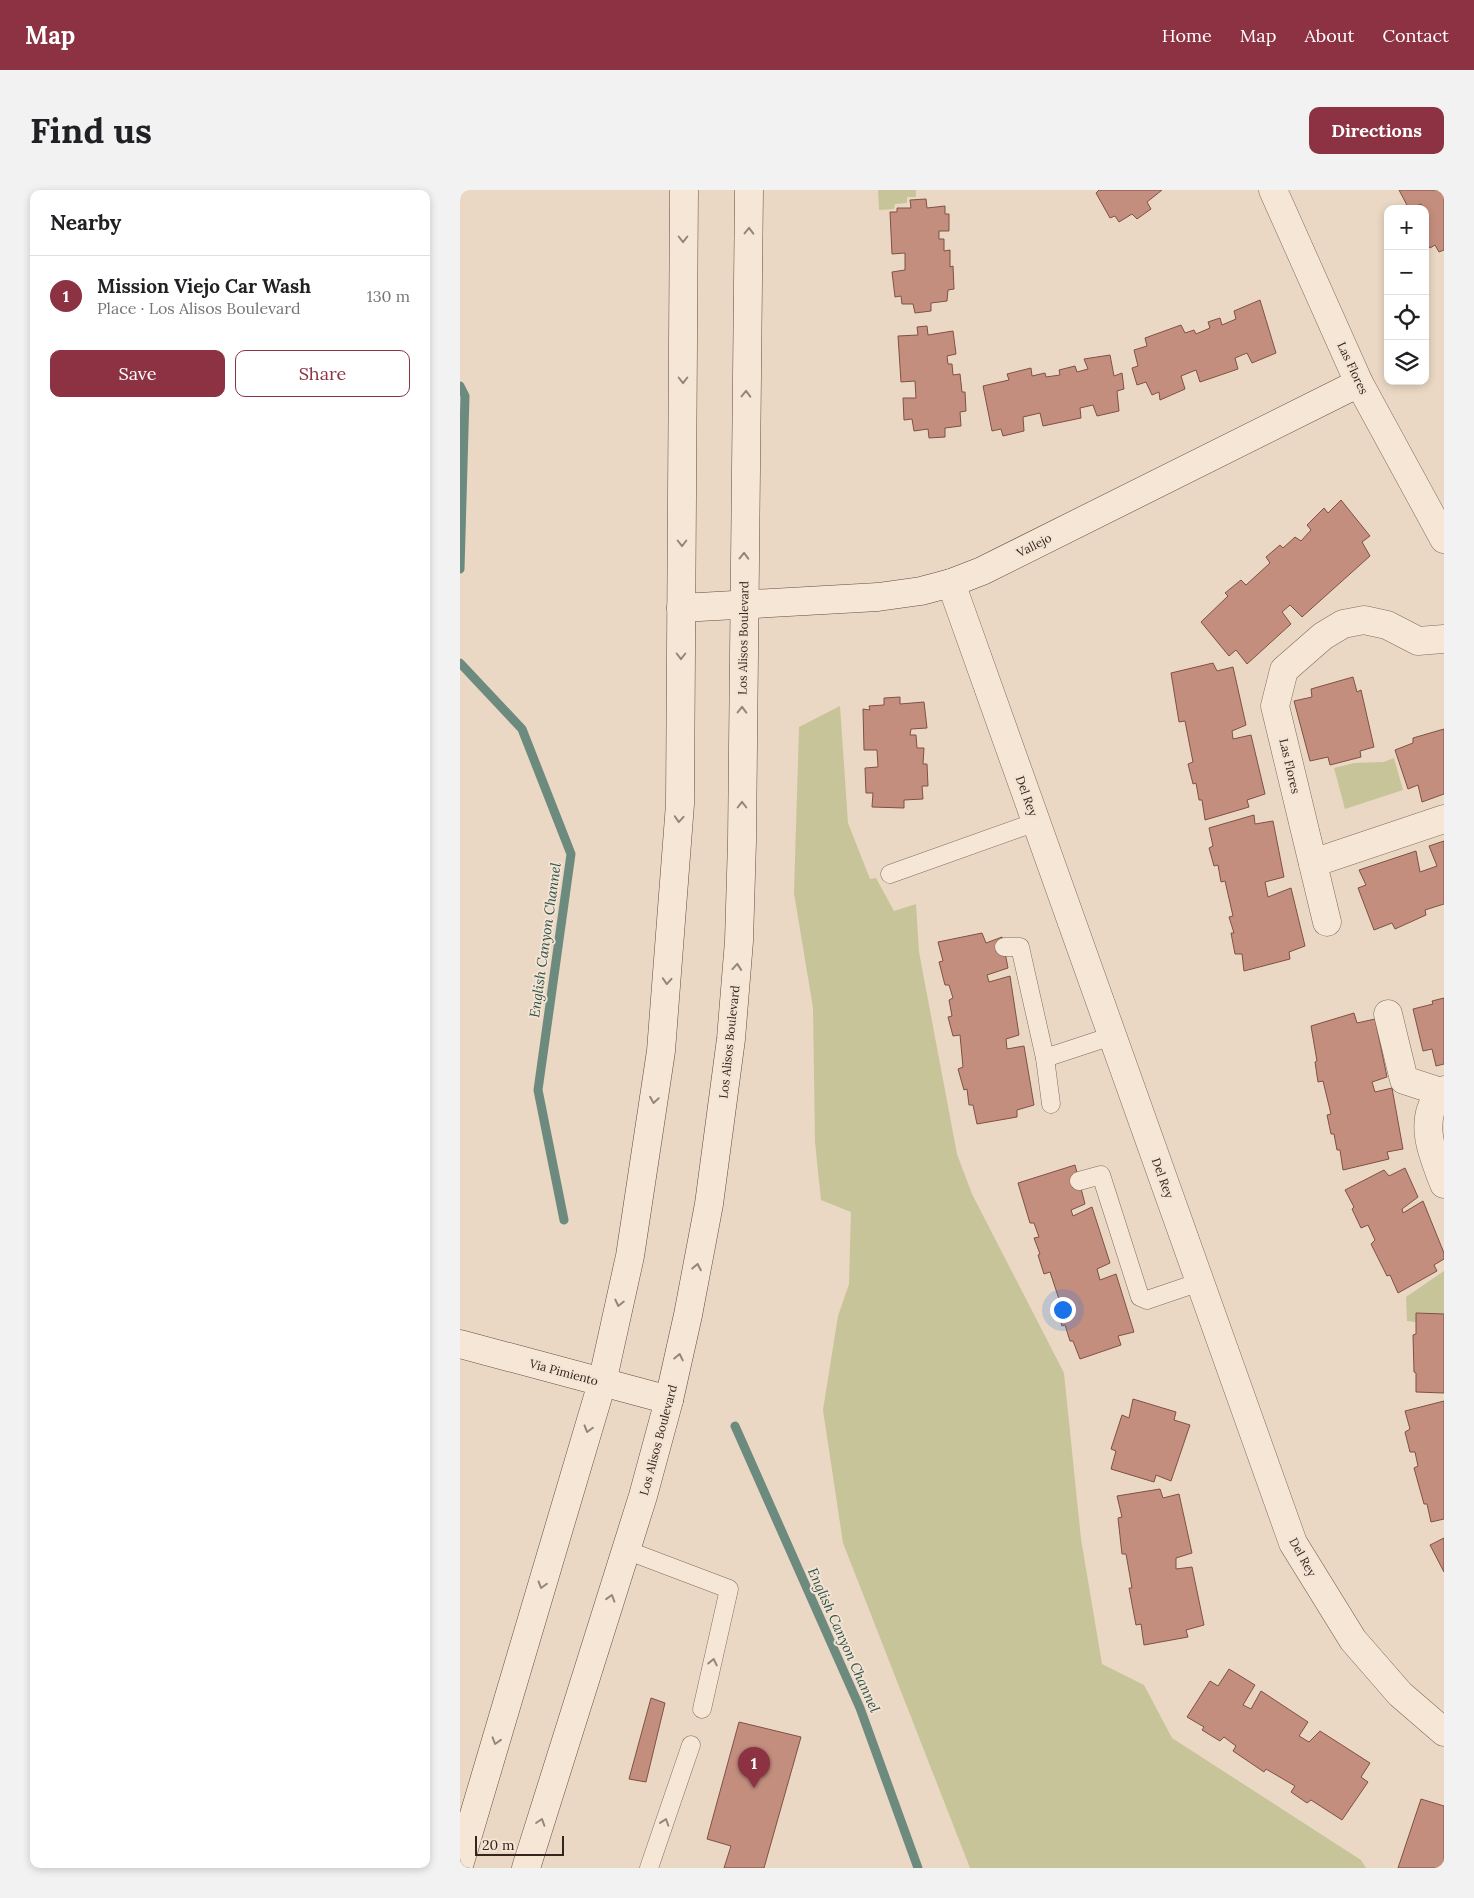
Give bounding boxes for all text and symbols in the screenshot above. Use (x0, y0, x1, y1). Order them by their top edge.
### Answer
text: Map (25, 20, 75, 51)
text: Home (1162, 24, 1212, 47)
text: Map (1240, 24, 1276, 47)
text: About (1304, 24, 1354, 47)
text: Contact (1382, 24, 1449, 47)
button: Directions (1309, 107, 1444, 154)
text: Find us (30, 108, 152, 153)
map controls (1384, 205, 1429, 385)
button: + (1384, 205, 1429, 250)
text: Nearby (50, 209, 121, 236)
one-way arrow (744, 227, 754, 235)
one-way arrow (678, 235, 688, 243)
button: − (1384, 250, 1429, 295)
text: Mission Viejo Car Wash (97, 274, 311, 298)
text: 1 (63, 286, 69, 306)
text: 130 m (367, 286, 410, 306)
button: locate (1384, 295, 1429, 340)
text: Place · Los Alisos Boulevard (97, 298, 301, 318)
street label: Las Flores (1334, 339, 1372, 397)
button: layers (1384, 340, 1429, 385)
button: Save (50, 350, 225, 397)
button: Share (235, 350, 410, 397)
one-way arrow (677, 376, 688, 384)
one-way arrow (741, 390, 752, 398)
street label: Vallejo (1013, 530, 1054, 561)
one-way arrow (677, 539, 687, 547)
one-way arrow (739, 552, 749, 560)
street label: Los Alisos Boulevard (735, 581, 751, 695)
one-way arrow (676, 653, 686, 661)
one-way arrow (737, 706, 748, 714)
street label: Las Flores (1276, 737, 1304, 795)
street label: Del Rey (1013, 774, 1041, 819)
one-way arrow (737, 801, 747, 808)
one-way arrow (674, 815, 685, 823)
water label: English Canyon Channel (525, 861, 565, 1019)
one-way arrow (731, 963, 742, 971)
one-way arrow (661, 977, 672, 985)
street label: Los Alisos Boulevard (716, 985, 742, 1099)
one-way arrow (649, 1096, 660, 1104)
street label: Del Rey (1149, 1156, 1177, 1201)
one-way arrow (691, 1262, 701, 1271)
your location (1050, 1297, 1076, 1323)
one-way arrow (614, 1299, 625, 1308)
one-way arrow (673, 1353, 683, 1362)
street label: Via Pimiento (527, 1355, 600, 1388)
street label: Los Alisos Boulevard (636, 1383, 680, 1497)
one-way arrow (583, 1425, 593, 1433)
street label: Del Rey (1286, 1535, 1320, 1580)
water label: English Canyon Channel (804, 1565, 884, 1715)
one-way arrow (537, 1581, 547, 1589)
one-way arrow (606, 1594, 616, 1603)
one-way arrow (707, 1657, 718, 1666)
one-way arrow (491, 1736, 501, 1745)
pin: 1 (738, 1747, 770, 1788)
one-way arrow (535, 1818, 545, 1826)
one-way arrow (659, 1818, 669, 1827)
scale bar (475, 1833, 564, 1856)
text: 20 m (482, 1836, 514, 1854)

